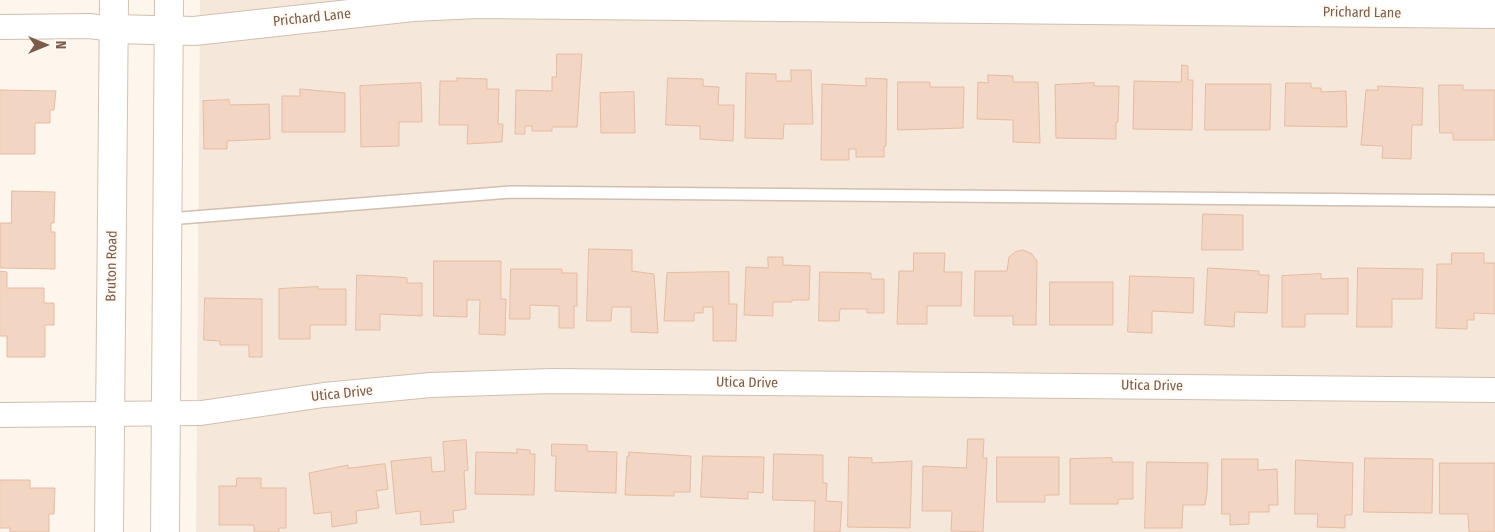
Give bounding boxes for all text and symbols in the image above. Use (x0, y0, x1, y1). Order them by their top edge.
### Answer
street label: Prichard Lane (1323, 4, 1401, 22)
street label: Prichard Lane (272, 6, 352, 30)
north arrow (20, 20, 70, 70)
text: N (52, 41, 69, 49)
street label: Bruton Road (103, 230, 121, 302)
street label: Utica Drive (716, 374, 778, 392)
street label: Utica Drive (1121, 377, 1183, 395)
street label: Utica Drive (310, 382, 374, 406)

